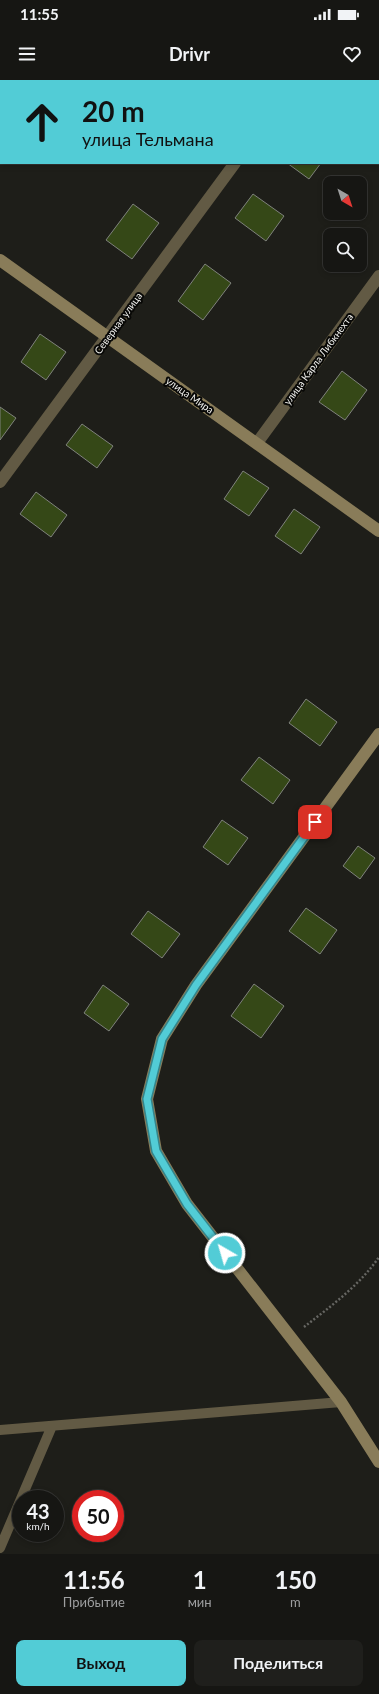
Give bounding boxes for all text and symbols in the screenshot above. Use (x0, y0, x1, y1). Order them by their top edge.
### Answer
text: 11:55 (20, 5, 59, 23)
icon: menu (16, 43, 38, 65)
text: Drivr (169, 43, 210, 65)
icon: heart (341, 43, 363, 65)
text: 20 m (82, 94, 145, 128)
icon: ahead (16, 96, 68, 148)
text: улица Тельмана (82, 128, 214, 150)
north arrow (323, 176, 367, 220)
map controls (323, 176, 367, 272)
button: search (323, 228, 367, 272)
street label: Северная улица (92, 290, 144, 356)
street label: улица Карла Либкнехта (281, 311, 355, 407)
street label: улица Мира (164, 374, 216, 416)
pin (298, 805, 332, 839)
icon: arrive (304, 811, 326, 833)
position arrow (204, 1232, 246, 1274)
speed limit sign: 50 (72, 1490, 124, 1542)
text: 43 (26, 1499, 50, 1523)
text: km/h (26, 1520, 50, 1532)
text: 11:56 (63, 1565, 125, 1594)
text: 1 (193, 1565, 207, 1594)
text: 150 (274, 1565, 316, 1594)
text: Прибытие (63, 1594, 125, 1610)
text: мин (188, 1594, 212, 1610)
text: m (290, 1594, 301, 1610)
button: Выход (16, 1640, 186, 1686)
button: Поделиться (194, 1640, 363, 1686)

